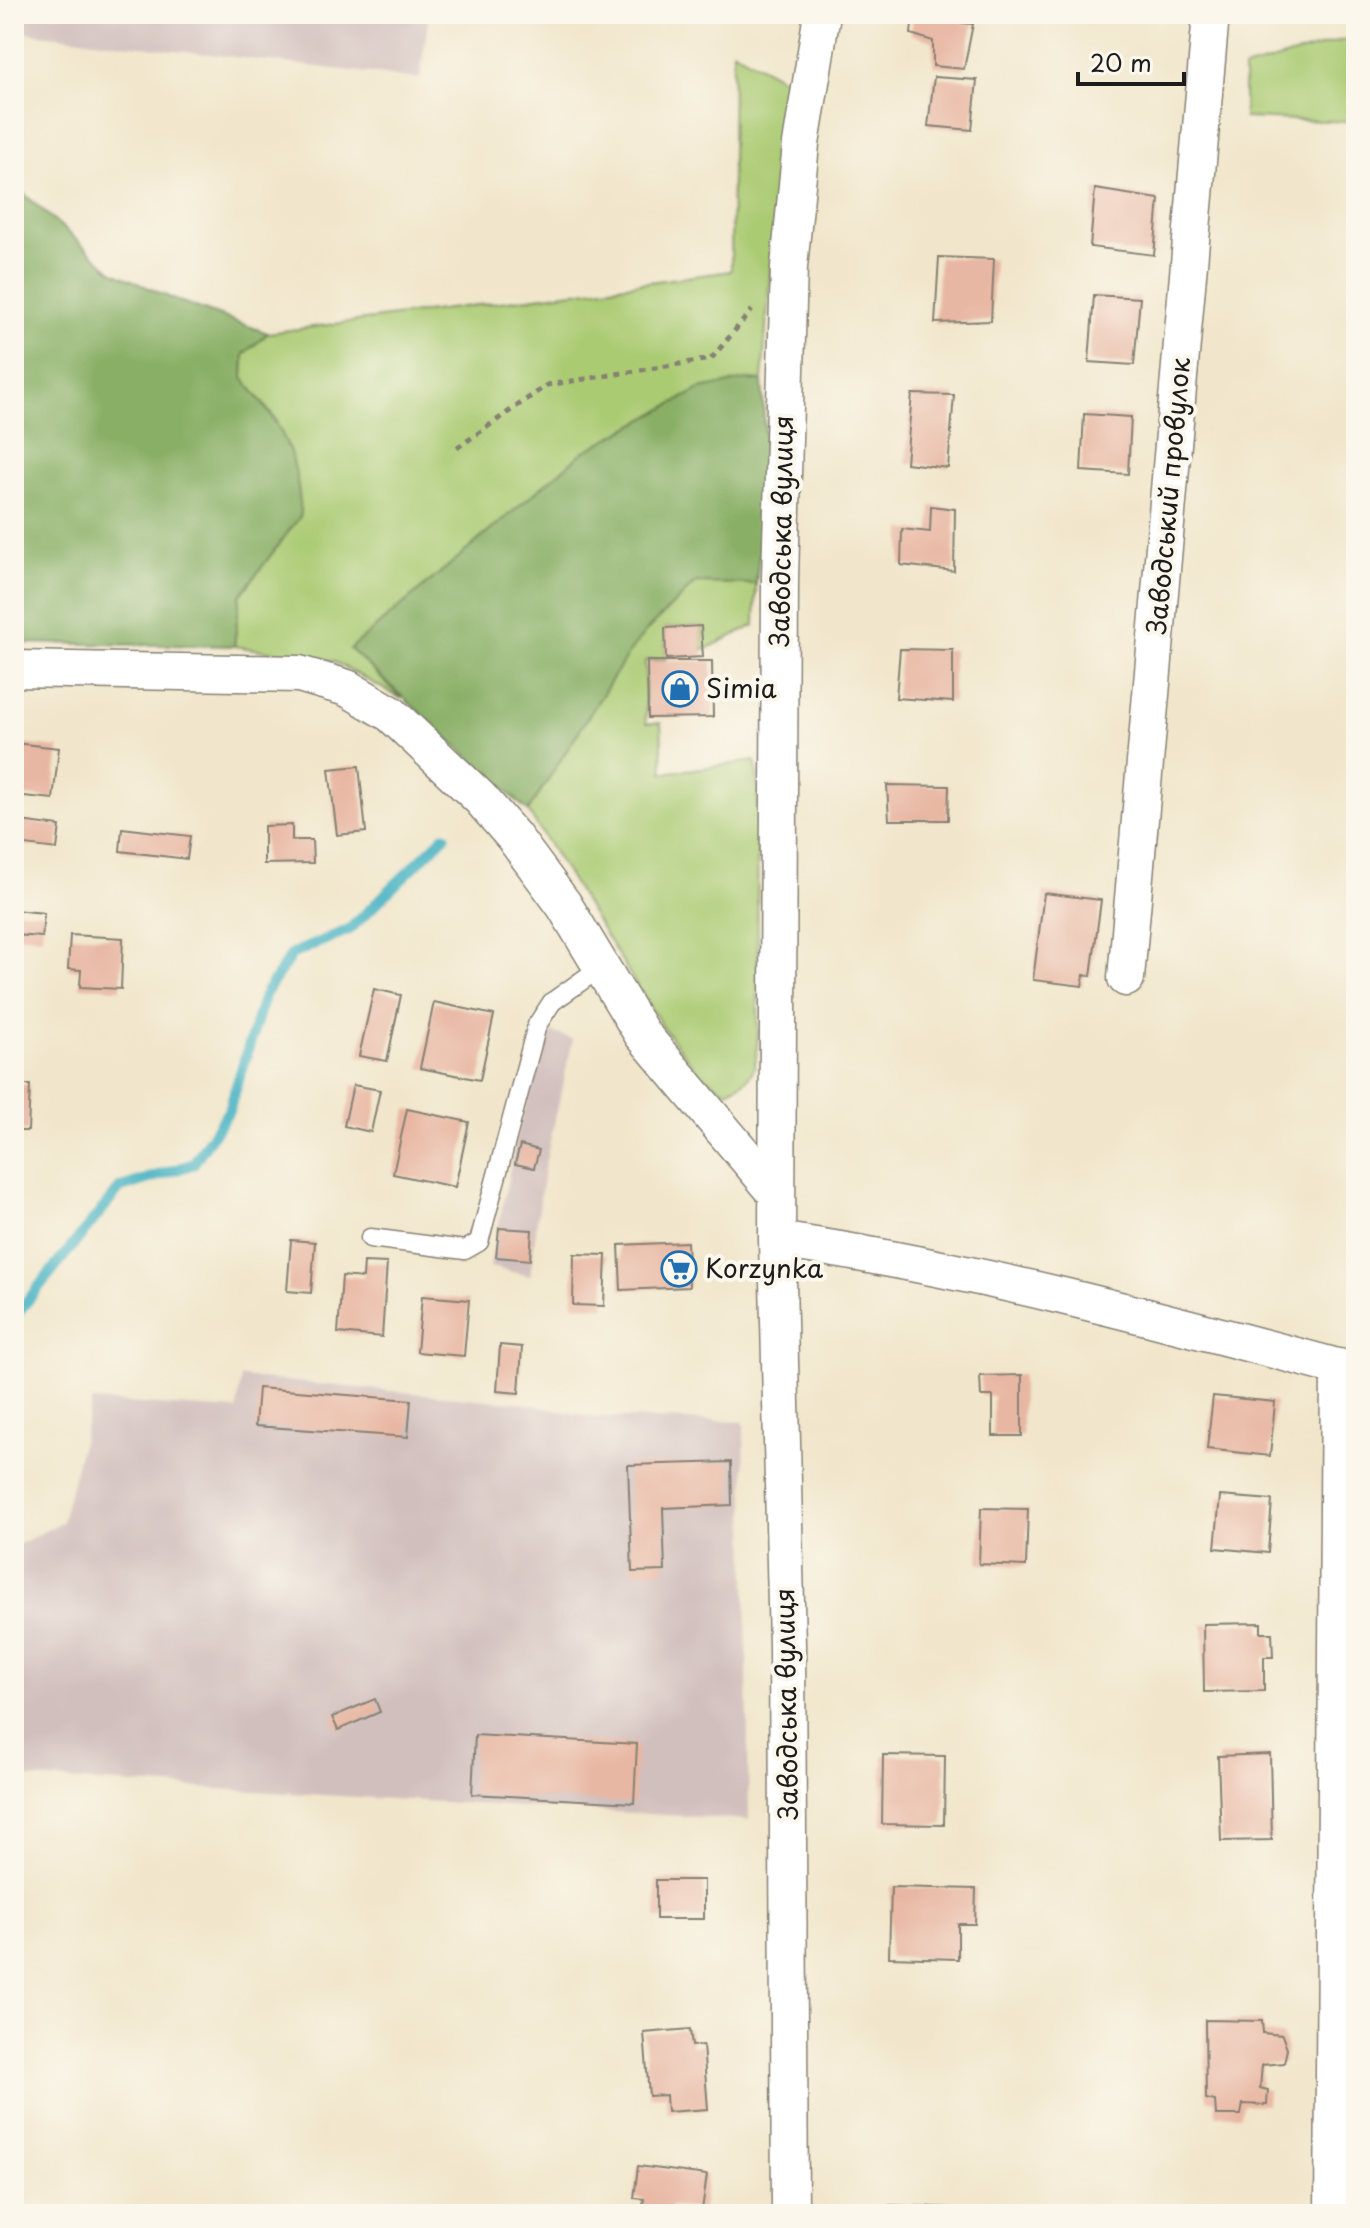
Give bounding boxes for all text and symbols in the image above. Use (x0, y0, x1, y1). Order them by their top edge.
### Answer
scale bar (1078, 36, 1184, 86)
text: 20 m (1090, 44, 1152, 80)
street label: Заводський провулок (1136, 355, 1199, 636)
street label: Заводська вулиця (759, 415, 802, 647)
place label: Simia (706, 668, 777, 707)
shop icon: Simia (661, 670, 699, 708)
place label: Korzynka (705, 1248, 824, 1287)
supermarket icon: Korzynka (660, 1250, 698, 1288)
street label: Заводська вулиця (764, 1588, 807, 1820)

